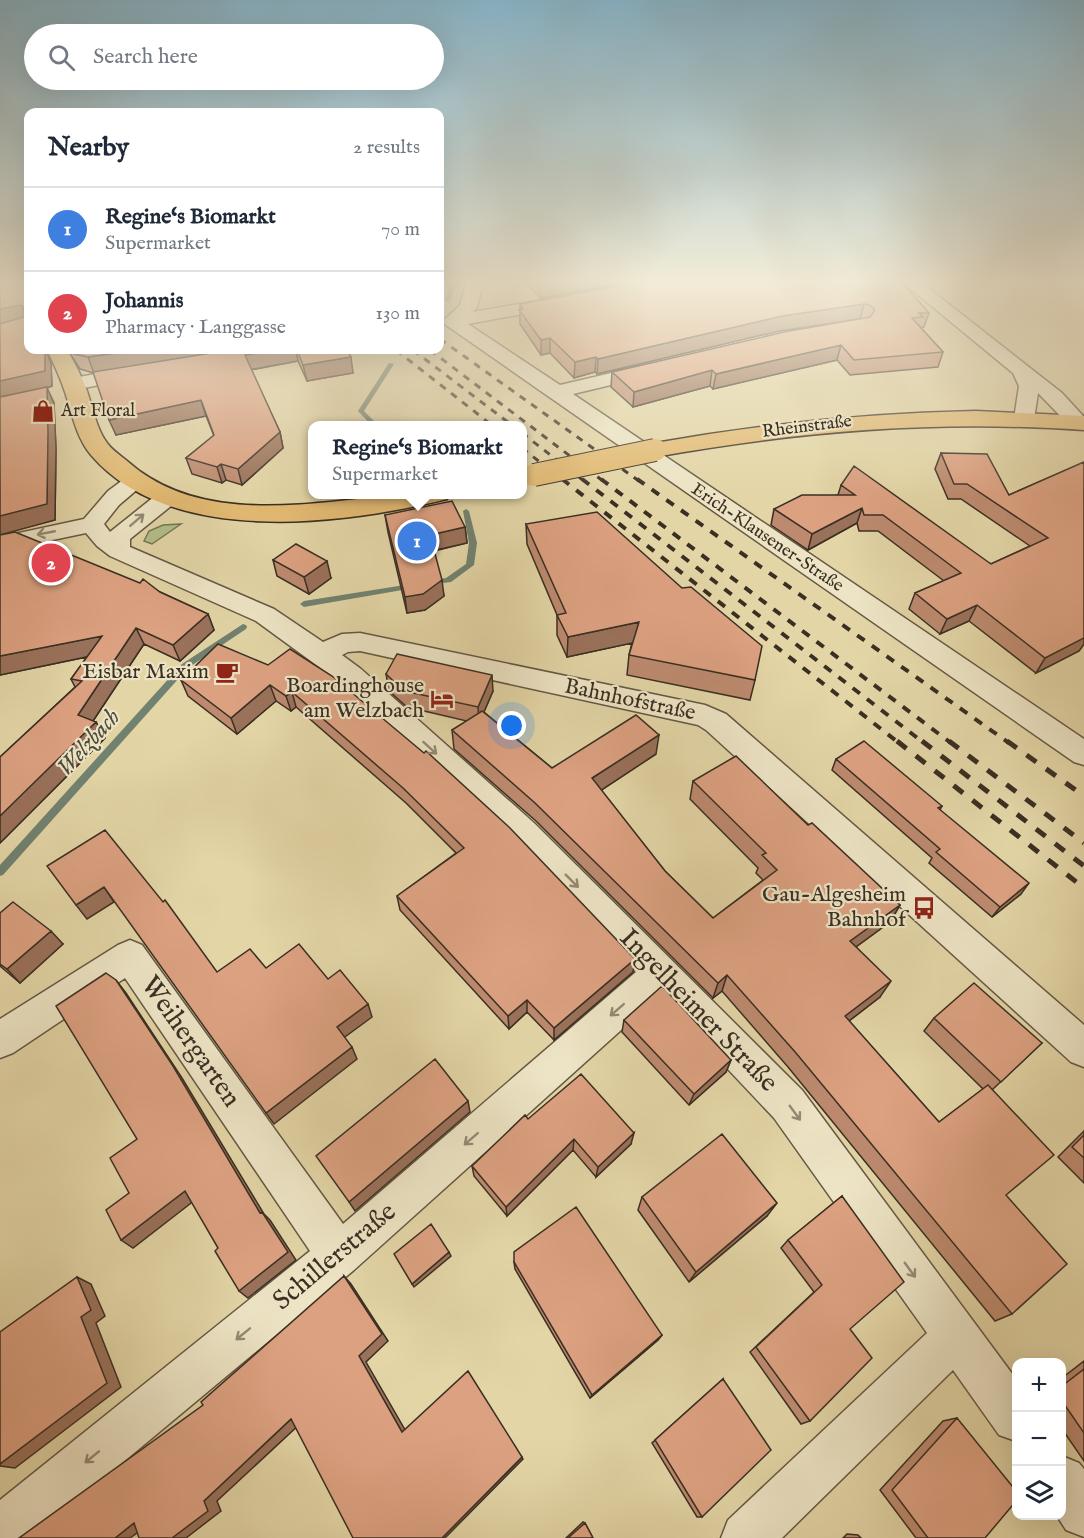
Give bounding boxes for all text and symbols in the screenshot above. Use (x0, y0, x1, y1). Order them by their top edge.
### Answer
search box (24, 24, 444, 90)
icon: search (45, 41, 78, 74)
text: Search here (93, 43, 198, 71)
text: Nearby (48, 131, 129, 164)
text: 2 results (353, 135, 420, 160)
text: Regine‘s Biomarkt (105, 203, 276, 231)
text: 1 (64, 217, 71, 242)
text: 70 m (381, 217, 420, 242)
text: Supermarket (105, 231, 211, 256)
text: Johannis (105, 287, 183, 315)
text: 2 (63, 301, 72, 326)
text: 130 m (375, 301, 420, 326)
text: Pharmacy · Langgasse (105, 315, 286, 340)
shop icon: Art Floral (30, 398, 56, 424)
place label: Art Floral (60, 400, 135, 423)
street label: Rheinstraße (761, 410, 853, 444)
popup (308, 421, 527, 499)
text: Regine‘s Biomarkt (332, 434, 503, 462)
text: Supermarket (332, 462, 438, 487)
street label: Erich-Klausener-Straße (686, 478, 848, 598)
one-way arrow (129, 513, 144, 527)
pin: 1 (398, 518, 436, 564)
one-way arrow (37, 528, 56, 539)
pin: 2 (32, 540, 70, 586)
place label: Eisbar Maxim (82, 658, 209, 686)
cafe icon: Eisbar Maxim (214, 659, 240, 685)
place label: Boardinghouse am Welzbach (286, 672, 424, 725)
street label: Bahnhofstraße (562, 672, 698, 728)
hotel icon: Boardinghouse am Welzbach (429, 686, 455, 712)
water label: Welzbach (50, 703, 128, 783)
your location (497, 711, 526, 740)
one-way arrow (422, 741, 437, 755)
one-way arrow (565, 874, 579, 889)
place label: Gau-Algesheim Bahnhof (762, 881, 910, 934)
bus stop icon: Gau-Algesheim Bahnhof (911, 895, 937, 921)
street label: Ingelheimer Straße (611, 922, 785, 1100)
street label: Weihergarten (132, 970, 248, 1114)
one-way arrow (610, 1003, 625, 1017)
one-way arrow (788, 1104, 801, 1120)
one-way arrow (464, 1132, 479, 1146)
street label: Schillerstraße (266, 1196, 404, 1318)
one-way arrow (903, 1262, 916, 1278)
one-way arrow (235, 1327, 251, 1340)
map controls (1012, 1358, 1066, 1520)
button: + (1012, 1358, 1066, 1412)
button: − (1012, 1412, 1066, 1466)
one-way arrow (84, 1451, 100, 1464)
button: layers (1012, 1466, 1066, 1520)

